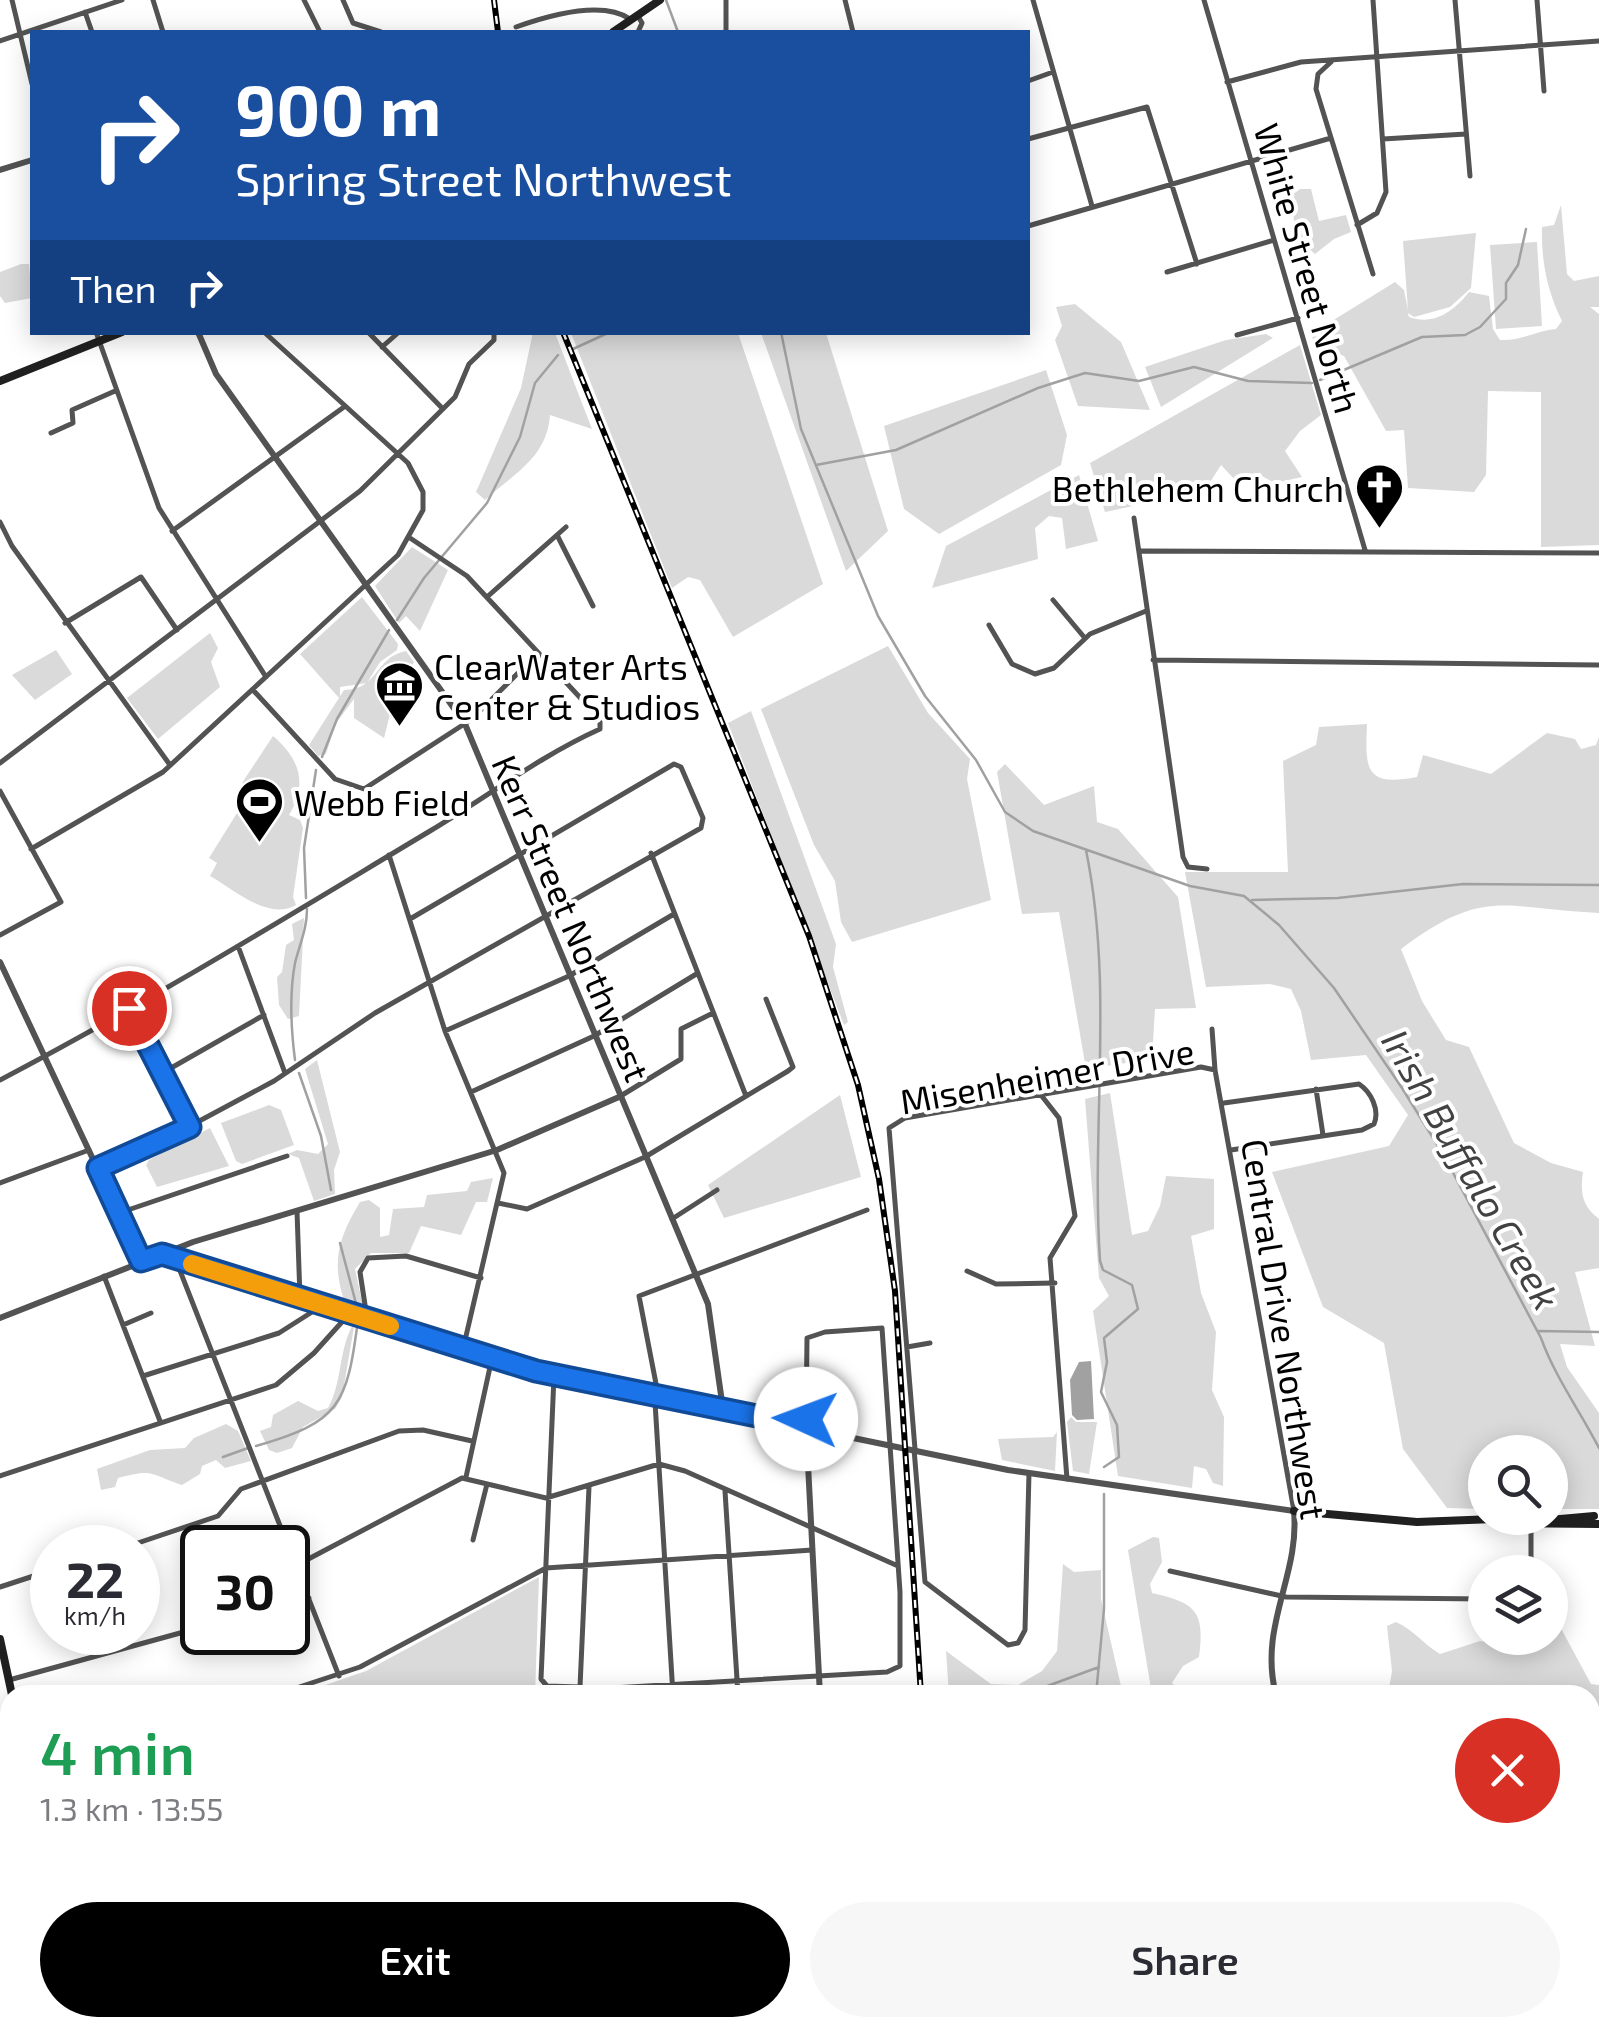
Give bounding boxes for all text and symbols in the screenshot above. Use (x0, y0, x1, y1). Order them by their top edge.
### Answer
text: 900 m (235, 66, 441, 150)
icon: right (70, 70, 200, 200)
street label: White Street North (1247, 118, 1369, 418)
text: Spring Street Northwest (235, 151, 732, 205)
icon: right (177, 260, 232, 315)
text: Then (70, 265, 157, 311)
church icon: Bethlehem Church (1353, 462, 1405, 530)
place label: Bethlehem Church (1052, 467, 1344, 509)
place label: ClearWater Arts Center & Studios (434, 645, 700, 727)
museum icon: ClearWater Arts Center & Studios (373, 660, 425, 728)
street label: Kerr Street Northwest (484, 749, 660, 1087)
sports icon: Webb Field (233, 776, 285, 844)
place label: Webb Field (294, 781, 470, 823)
pin (87, 966, 172, 1051)
icon: arrive (102, 981, 157, 1036)
water label: Irish Buffalo Creek (1373, 1021, 1571, 1317)
street label: Misenheimer Drive (897, 1028, 1197, 1122)
street label: Central Drive Northwest (1234, 1136, 1336, 1522)
position arrow (754, 1367, 858, 1471)
map controls (1468, 1435, 1568, 1655)
button: search (1468, 1435, 1568, 1535)
speed limit sign: 30 (180, 1525, 310, 1655)
text: 22 (66, 1548, 124, 1608)
button: layers (1468, 1555, 1568, 1655)
text: km/h (64, 1600, 126, 1630)
text: 4 min (40, 1715, 195, 1787)
button: close (1455, 1718, 1560, 1823)
text: 1.3 km · 13:55 (40, 1789, 224, 1827)
button: Exit (40, 1902, 790, 2017)
button: Share (810, 1902, 1560, 2017)

